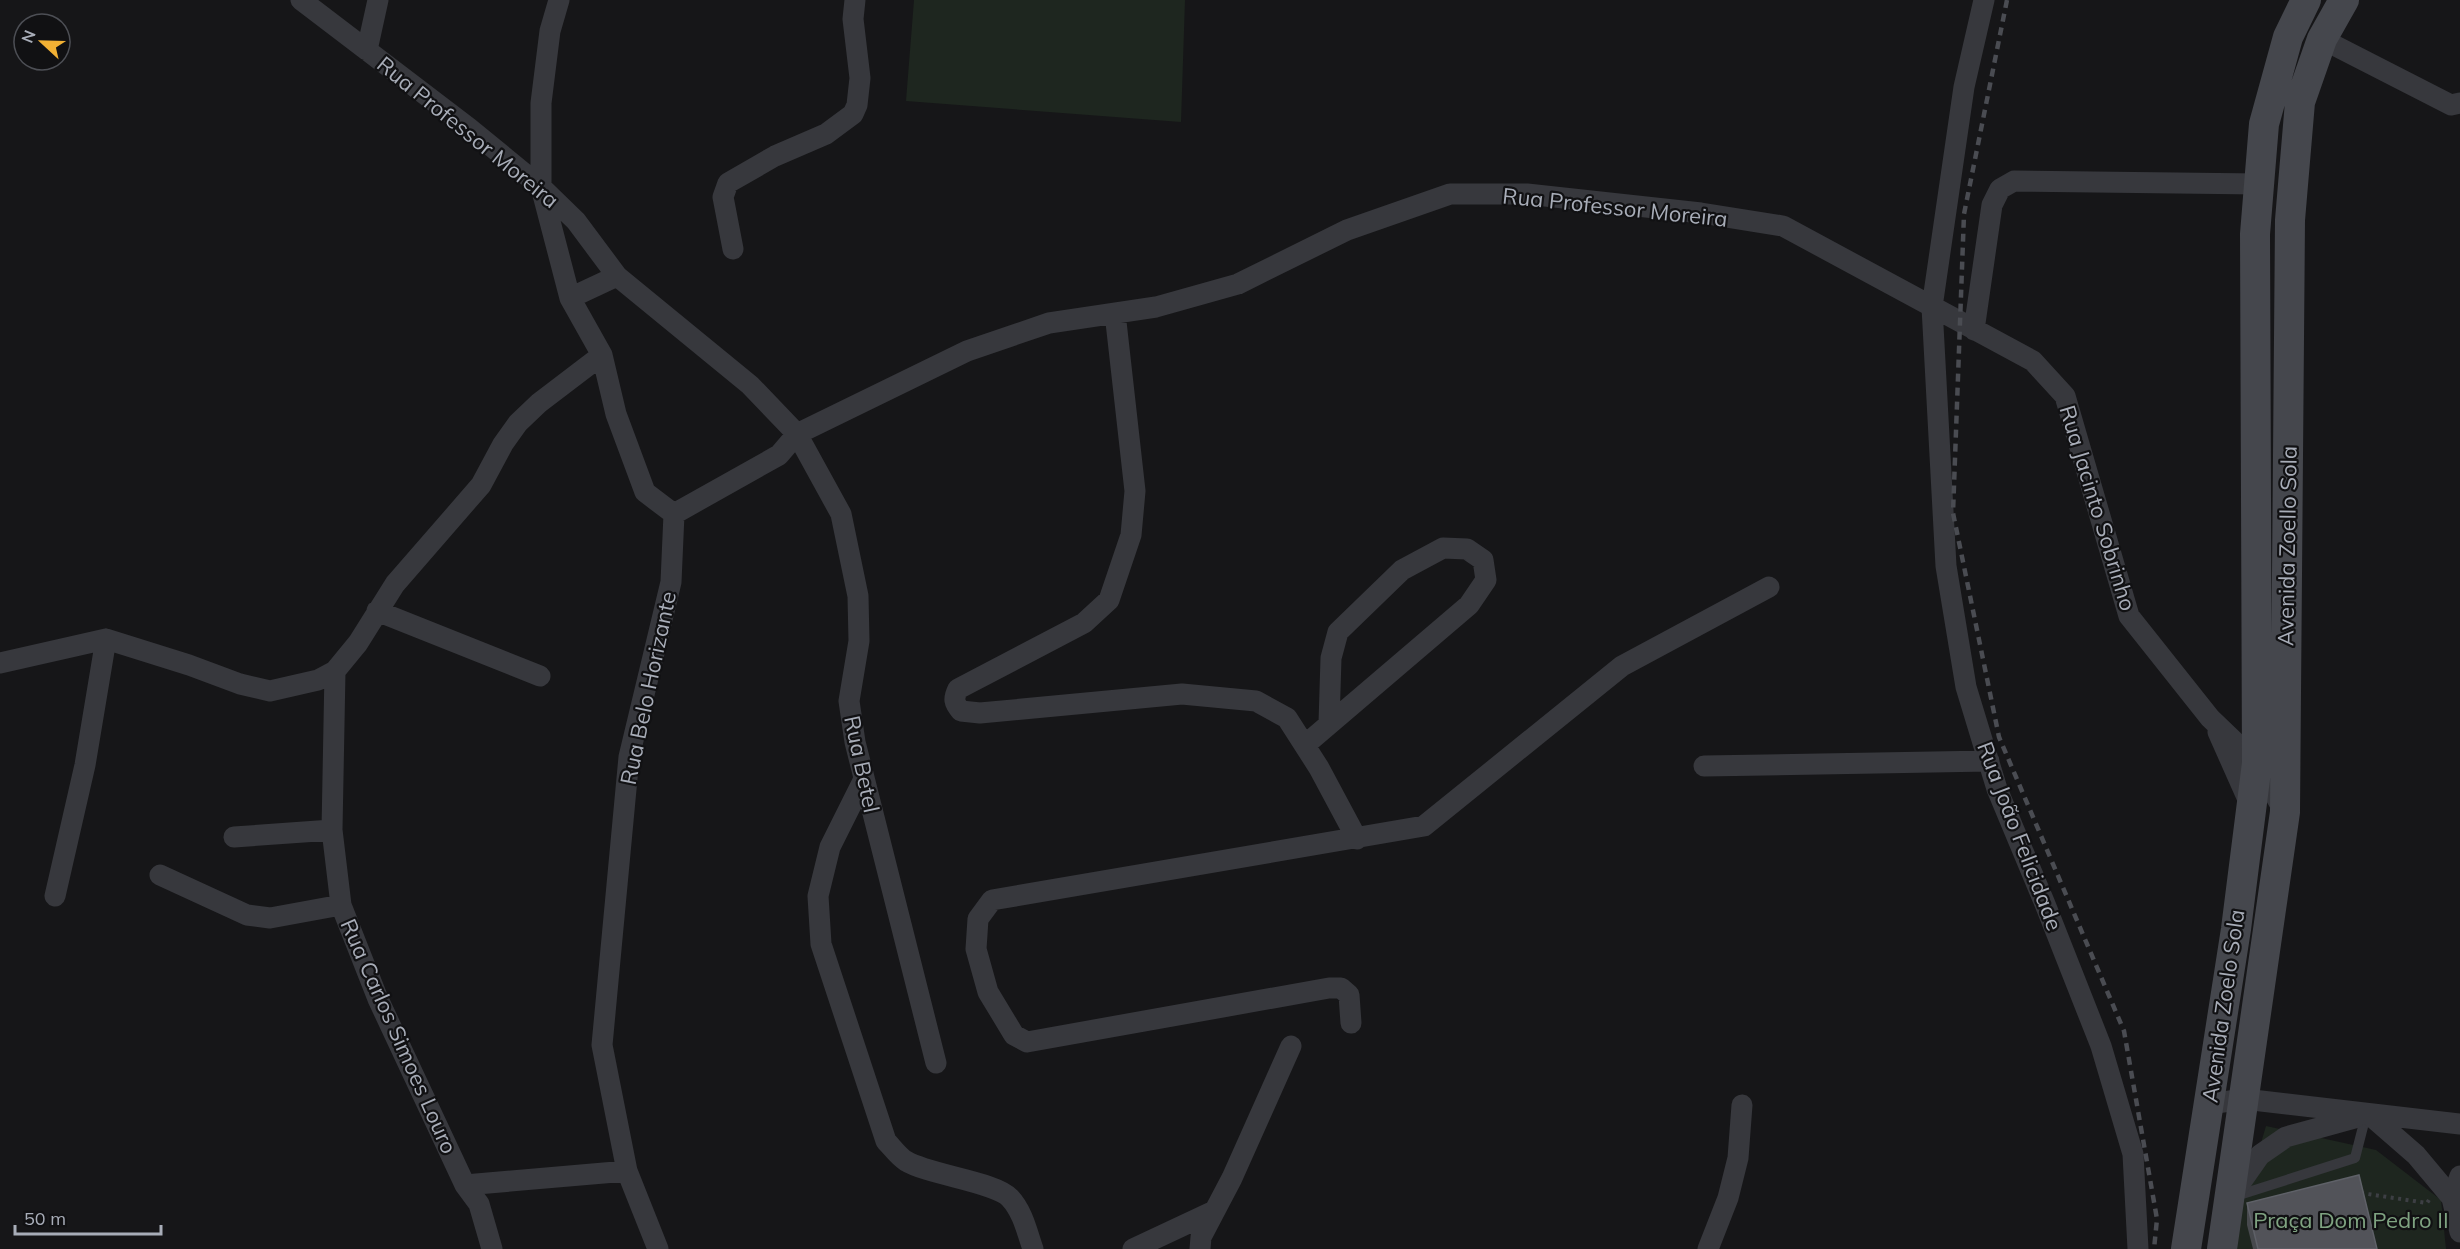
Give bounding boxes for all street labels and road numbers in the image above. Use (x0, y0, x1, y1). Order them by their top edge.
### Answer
street label: Rua Professor Moreira (371, 50, 565, 214)
street label: Rua Professor Moreira (1501, 181, 1729, 233)
street label: Rua Jacinto Sobrinho (2053, 402, 2143, 614)
street label: Avenida Zoello Sola (2271, 446, 2303, 646)
street label: Rua Belo Horizante (614, 589, 682, 787)
street label: Rua Betel (838, 713, 886, 815)
street label: Rua João Felicidade (1971, 738, 2069, 934)
street label: Avenida Zoelo Sola (2196, 908, 2250, 1104)
street label: Rua Carlos Simoes Louro (335, 914, 463, 1158)

